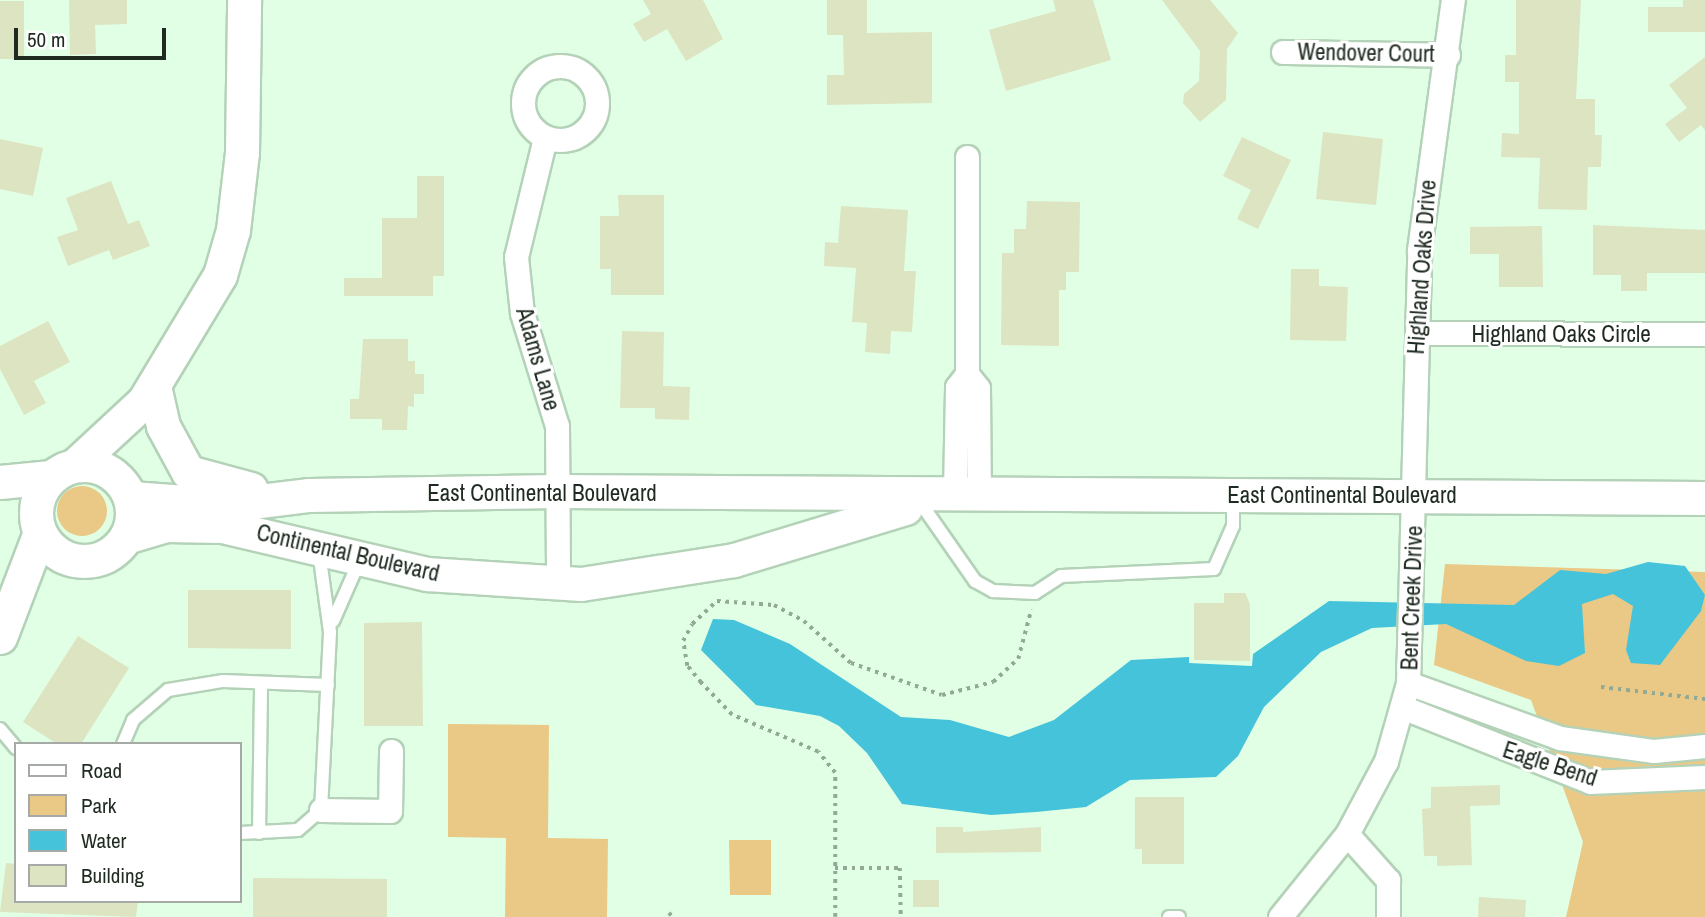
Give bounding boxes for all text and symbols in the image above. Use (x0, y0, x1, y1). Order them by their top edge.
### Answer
scale bar (18, 14, 170, 58)
text: 50 m (27, 25, 65, 54)
street label: Wendover Court (1297, 38, 1435, 68)
street label: Highland Oaks Drive (1402, 179, 1442, 355)
street label: Adams Lane (510, 304, 566, 414)
street label: Highland Oaks Circle (1471, 320, 1651, 348)
street label: East Continental Boulevard (427, 479, 657, 507)
street label: East Continental Boulevard (1227, 481, 1457, 509)
street label: Continental Boulevard (254, 519, 442, 587)
street label: Bent Creek Drive (1396, 525, 1428, 671)
street label: Eagle Bend (1499, 736, 1601, 792)
legend (14, 742, 242, 903)
text: Road (81, 756, 122, 785)
text: Park (81, 791, 116, 820)
text: Water (81, 826, 126, 855)
text: Building (81, 861, 144, 890)

